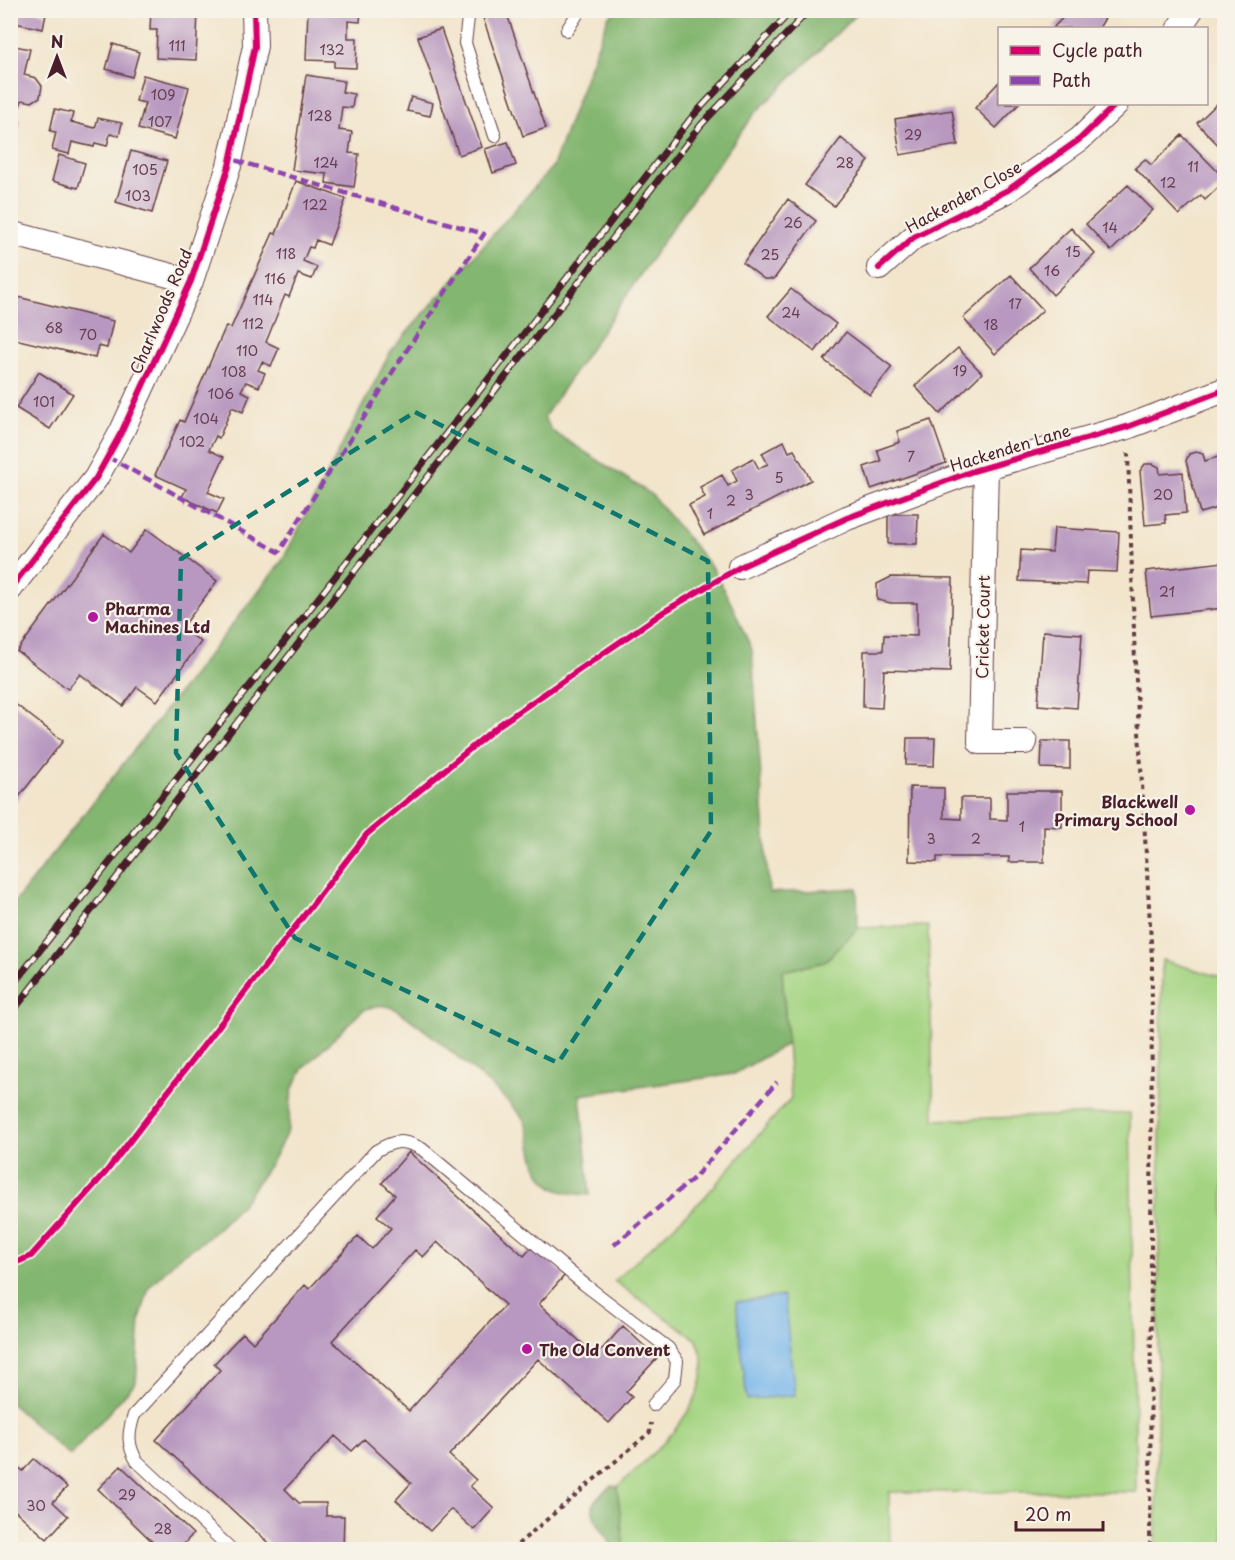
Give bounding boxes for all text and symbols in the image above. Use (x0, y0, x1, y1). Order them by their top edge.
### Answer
north arrow (27, 27, 87, 87)
legend (998, 27, 1208, 105)
text: N (51, 29, 63, 53)
house number: 111 (168, 35, 186, 56)
text: Cycle path (1052, 36, 1143, 63)
house number: 132 (319, 39, 345, 60)
text: Path (1052, 66, 1091, 93)
house number: 109 (151, 84, 175, 105)
house number: 128 (308, 105, 332, 126)
house number: 107 (148, 111, 172, 132)
house number: 29 (904, 124, 922, 145)
house number: 124 (313, 152, 339, 173)
house number: 28 (836, 152, 854, 173)
street label: Hackenden Close (901, 154, 1025, 238)
house number: 11 (1187, 156, 1199, 177)
house number: 105 (132, 159, 158, 180)
house number: 12 (1160, 172, 1176, 193)
house number: 103 (125, 185, 151, 206)
house number: 122 (302, 194, 328, 215)
house number: 26 (783, 212, 803, 233)
house number: 14 (1102, 217, 1118, 238)
house number: 15 (1065, 241, 1081, 262)
house number: 118 (276, 243, 296, 264)
house number: 25 (761, 244, 779, 265)
street label: Charlwoods Road (123, 245, 197, 377)
house number: 16 (1044, 260, 1060, 281)
house number: 116 (264, 268, 286, 289)
house number: 114 (253, 289, 274, 310)
house number: 17 (1008, 293, 1022, 314)
house number: 24 (782, 302, 800, 323)
house number: 112 (242, 313, 264, 334)
house number: 18 (983, 314, 999, 335)
house number: 68 (45, 317, 63, 338)
house number: 70 (79, 324, 97, 345)
house number: 110 (236, 340, 258, 361)
house number: 19 (953, 360, 967, 381)
house number: 108 (221, 361, 247, 382)
house number: 106 (208, 383, 234, 404)
house number: 101 (33, 391, 55, 412)
house number: 104 (193, 408, 219, 429)
street label: Hackenden Lane (947, 417, 1073, 477)
house number: 102 (179, 431, 205, 452)
house number: 7 (907, 446, 915, 467)
house number: 5 (774, 467, 784, 488)
house number: 3 (744, 484, 754, 505)
house number: 20 (1153, 484, 1173, 505)
house number: 2 (726, 490, 736, 511)
house number: 1 (707, 503, 713, 524)
street label: Cricket Court (969, 574, 995, 679)
house number: 21 (1159, 581, 1175, 602)
place label: Pharma Machines Ltd (105, 596, 210, 638)
marker: Pharma Machines Ltd (86, 610, 100, 624)
place label: Blackwell Primary School (1054, 789, 1178, 831)
marker: Blackwell Primary School (1183, 803, 1197, 817)
house number: 1 (1019, 816, 1025, 837)
house number: 3 (926, 828, 936, 849)
house number: 2 (971, 828, 981, 849)
place label: The Old Convent (539, 1337, 671, 1361)
marker: The Old Convent (520, 1342, 534, 1356)
house number: 29 (118, 1484, 136, 1505)
scale bar (1016, 1494, 1103, 1532)
house number: 30 (26, 1495, 46, 1516)
text: 20 m (1025, 1500, 1071, 1527)
house number: 28 (154, 1518, 172, 1539)

